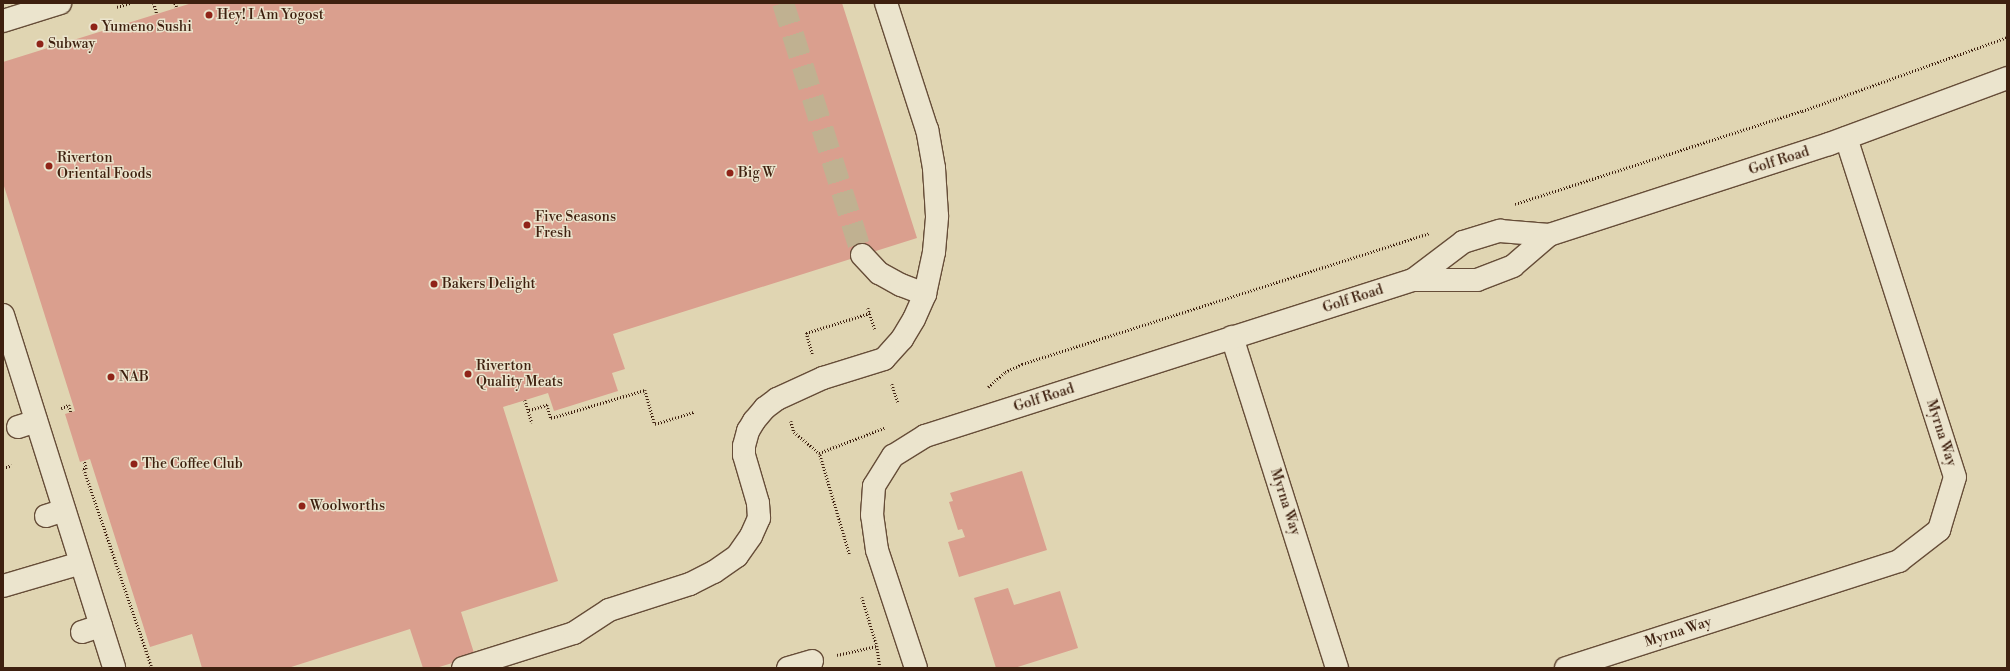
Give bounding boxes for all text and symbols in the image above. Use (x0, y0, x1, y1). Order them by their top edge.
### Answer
place label: Hey! I Am Yogost (217, 7, 324, 23)
marker: Hey! I Am Yogost (204, 10, 214, 20)
place label: Yumeno Sushi (102, 19, 192, 35)
marker: Yumeno Sushi (89, 22, 99, 32)
place label: Subway (48, 36, 95, 52)
marker: Subway (35, 39, 45, 49)
street label: Golf Road (1747, 143, 1811, 179)
place label: Riverton Oriental Foods (57, 150, 152, 182)
marker: Riverton Oriental Foods (44, 161, 54, 171)
place label: Big W (738, 165, 775, 181)
marker: Big W (725, 168, 735, 178)
place label: Five Seasons Fresh (535, 209, 616, 242)
marker: Five Seasons Fresh (522, 220, 532, 230)
place label: Bakers Delight (442, 276, 536, 292)
marker: Bakers Delight (429, 279, 439, 289)
street label: Golf Road (1321, 281, 1385, 317)
place label: Riverton Quality Meats (476, 358, 563, 390)
place label: NAB (119, 369, 149, 385)
marker: Riverton Quality Meats (463, 369, 473, 379)
marker: NAB (106, 372, 116, 382)
street label: Golf Road (1012, 380, 1076, 416)
street label: Myrna Way (1922, 397, 1960, 469)
place label: The Coffee Club (142, 456, 243, 472)
marker: The Coffee Club (129, 459, 139, 469)
street label: Myrna Way (1266, 466, 1304, 538)
place label: Woolworths (310, 498, 385, 514)
marker: Woolworths (297, 501, 307, 511)
street label: Myrna Way (1642, 613, 1714, 651)

